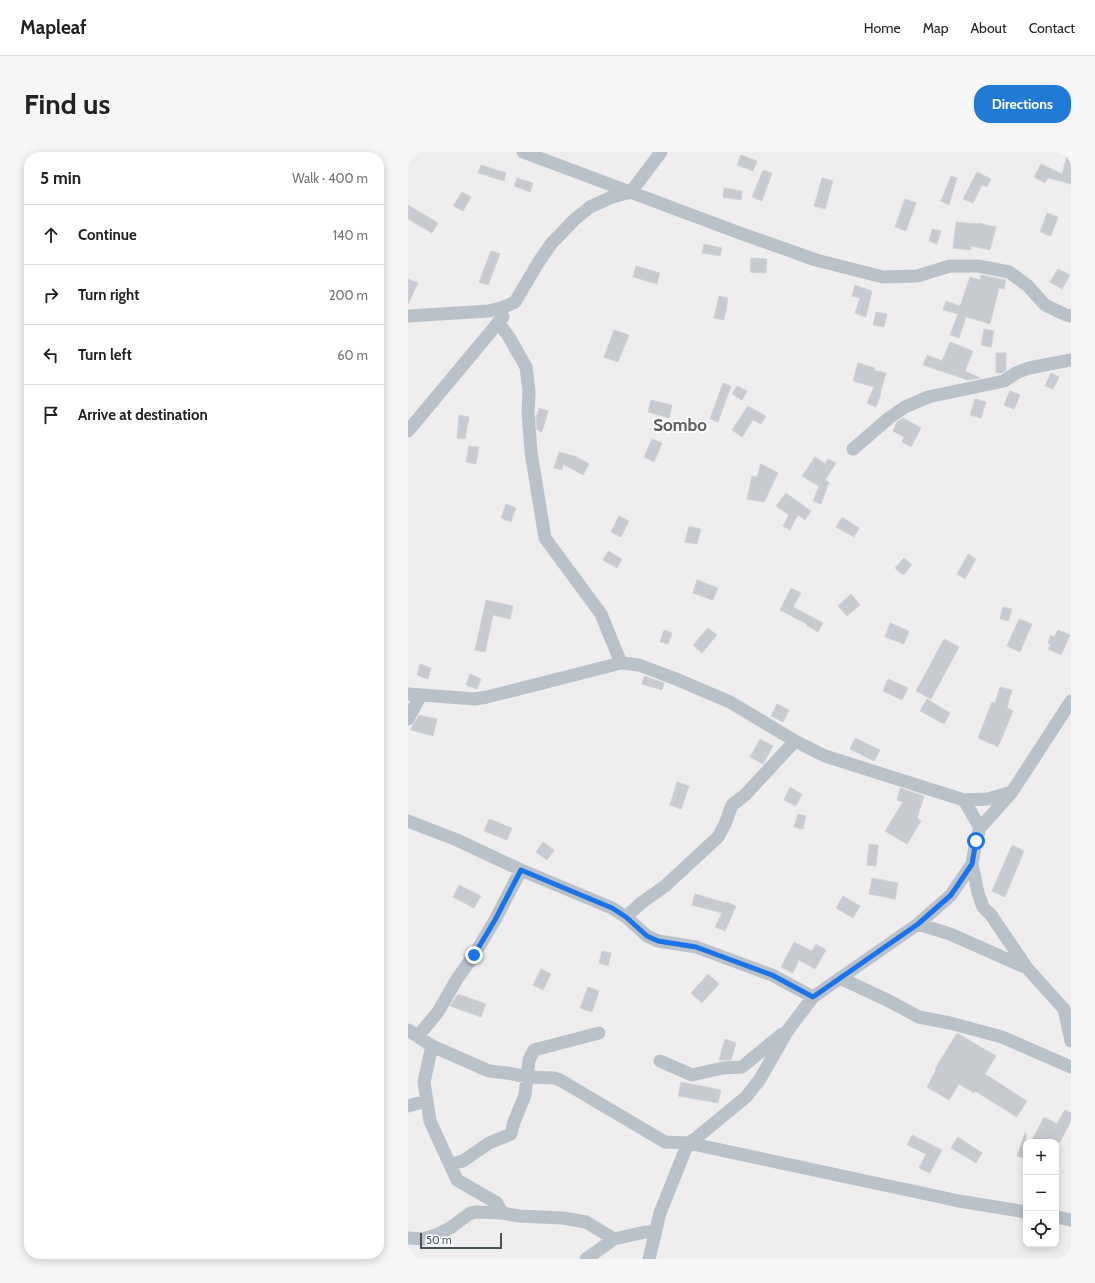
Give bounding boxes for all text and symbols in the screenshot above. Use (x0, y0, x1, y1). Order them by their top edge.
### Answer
text: Mapleaf (20, 16, 87, 39)
text: Home (864, 19, 901, 37)
text: Map (923, 19, 948, 37)
text: About (970, 19, 1007, 37)
text: Contact (1029, 19, 1075, 37)
button: Directions (974, 85, 1071, 123)
text: Find us (24, 87, 110, 121)
text: 5 min (40, 168, 81, 188)
text: Walk · 400 m (292, 170, 368, 186)
icon: ahead (40, 224, 62, 246)
text: Continue (78, 226, 137, 244)
text: 140 m (333, 227, 368, 243)
icon: right (40, 284, 62, 306)
text: Turn right (78, 286, 139, 304)
text: 200 m (329, 287, 368, 303)
icon: left (40, 344, 62, 366)
text: Turn left (78, 346, 132, 364)
text: 60 m (337, 347, 368, 363)
icon: arrive (40, 404, 62, 426)
text: Arrive at destination (78, 406, 208, 424)
district label: Sombo (653, 415, 707, 435)
route start (967, 832, 985, 850)
route end (465, 946, 483, 964)
map controls (1023, 1139, 1059, 1247)
button: + (1023, 1139, 1059, 1175)
button: − (1023, 1175, 1059, 1211)
button: locate (1023, 1211, 1059, 1247)
scale bar (420, 1231, 502, 1250)
text: 50 m (426, 1233, 452, 1247)

